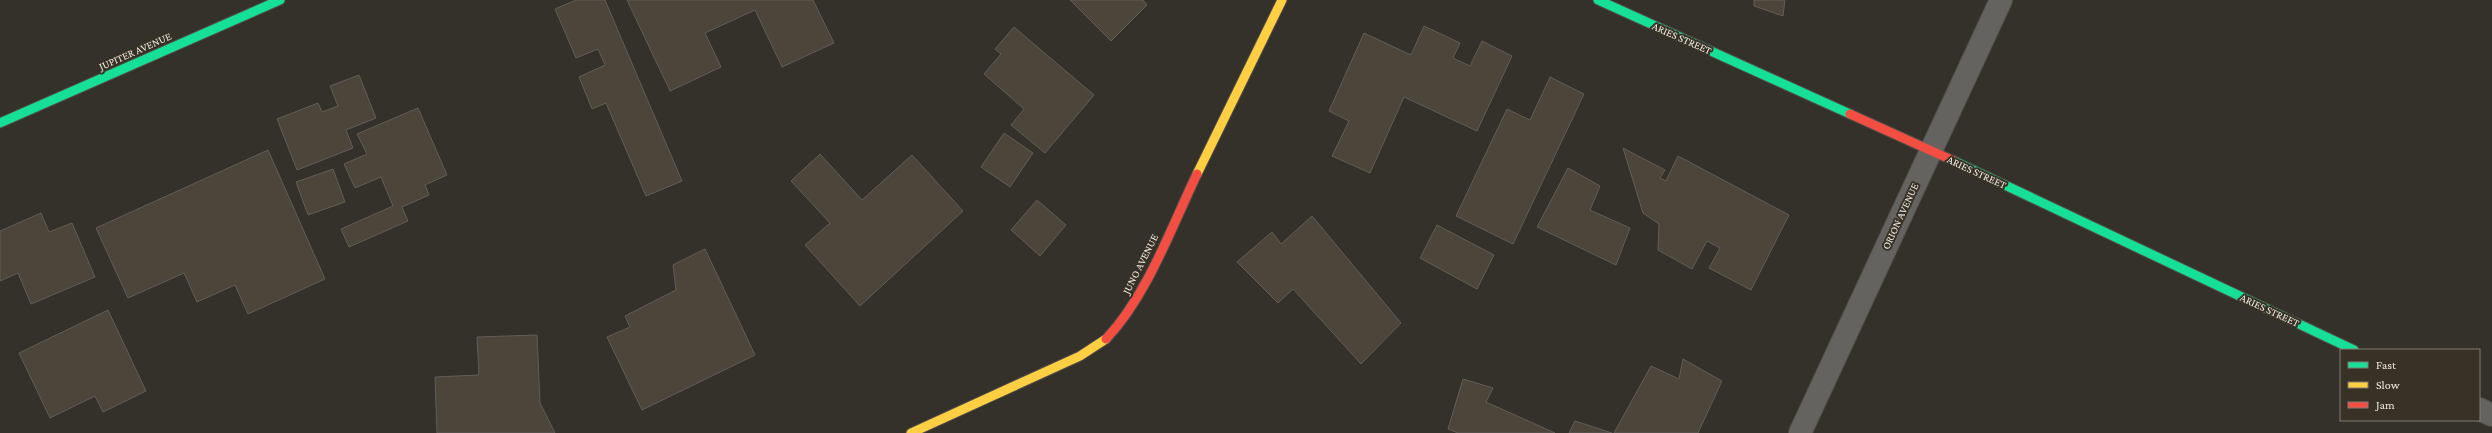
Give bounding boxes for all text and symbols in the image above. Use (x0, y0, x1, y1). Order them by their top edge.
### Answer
street label: ARIES STREET (1650, 20, 1714, 56)
street label: JUPITER AVENUE (96, 30, 174, 74)
street label: ARIES STREET (1945, 153, 2009, 191)
street label: ORION AVENUE (1879, 181, 1921, 251)
street label: JUNO AVENUE (1119, 232, 1161, 297)
street label: ARIES STREET (2238, 291, 2302, 329)
legend (2340, 349, 2480, 421)
text: Fast (2376, 358, 2397, 372)
text: Slow (2376, 378, 2400, 392)
text: Jam (2375, 398, 2395, 412)

